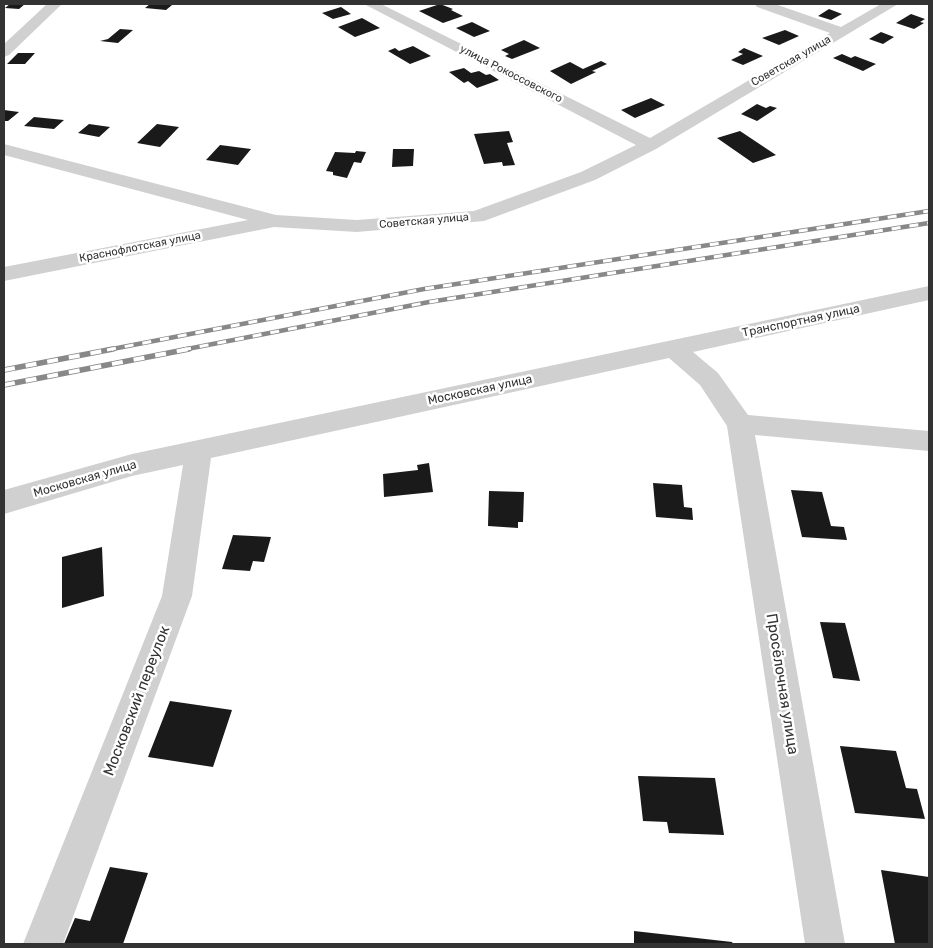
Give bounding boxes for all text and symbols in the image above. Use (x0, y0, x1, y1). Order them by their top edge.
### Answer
street label: Советская улица (749, 33, 833, 89)
street label: улица Рокоссовского (458, 42, 564, 106)
street label: Советская улица (379, 211, 469, 231)
street label: Краснофлотская улица (78, 229, 202, 265)
street label: Транспортная улица (741, 301, 861, 341)
street label: Московская улица (426, 372, 534, 408)
street label: Московская улица (32, 457, 138, 501)
street label: Просёлочная улица (762, 612, 802, 756)
street label: Московский переулок (100, 623, 174, 779)

